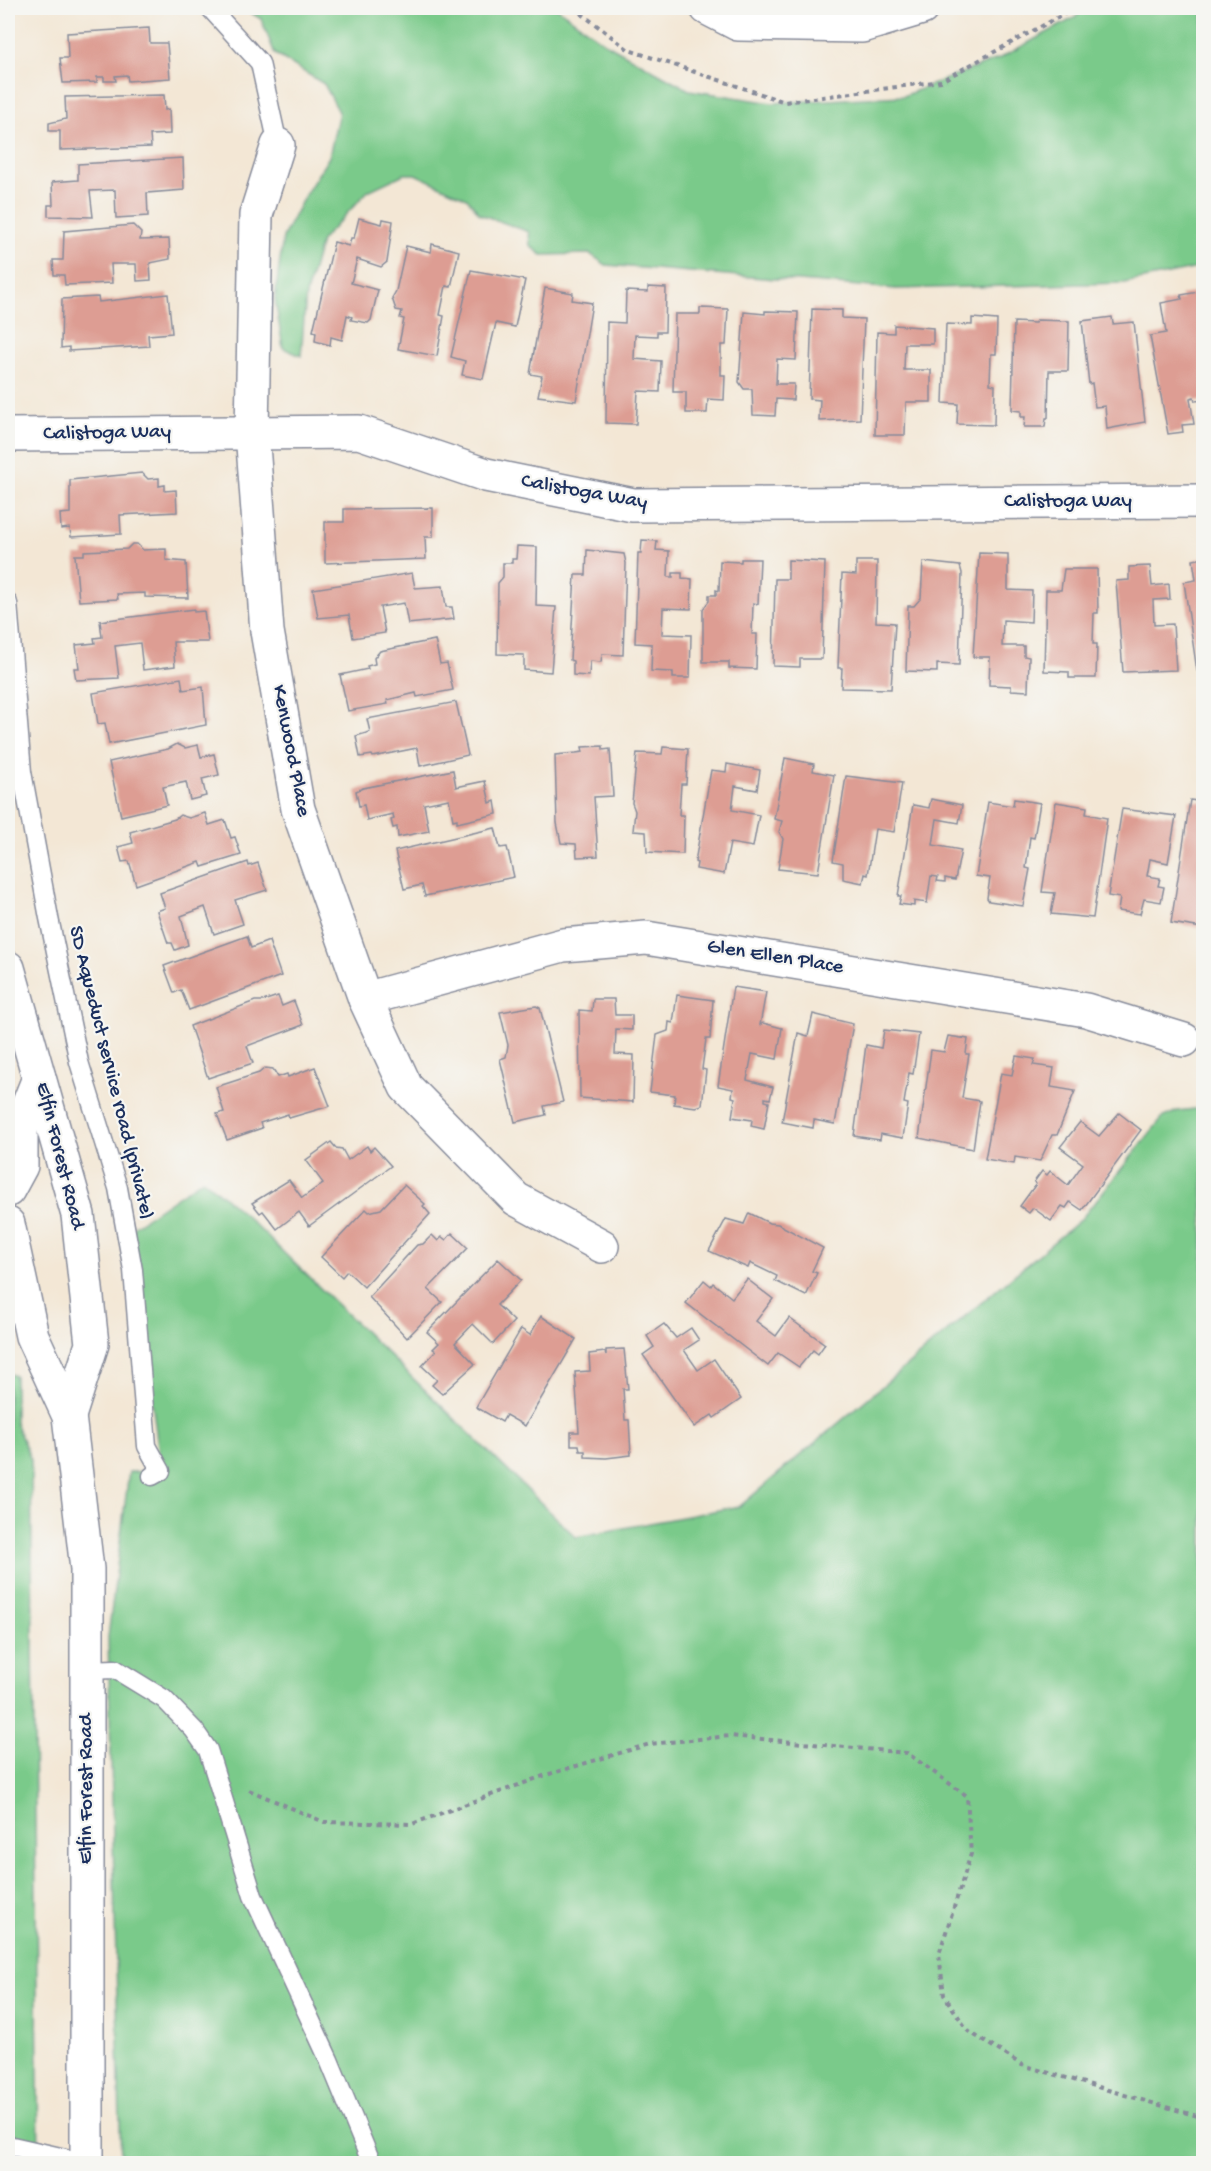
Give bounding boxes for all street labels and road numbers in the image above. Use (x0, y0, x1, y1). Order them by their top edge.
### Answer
street label: Calistoga Way (43, 420, 171, 448)
street label: Calistoga Way (519, 470, 649, 516)
street label: Calistoga Way (1004, 490, 1132, 515)
street label: Kenwood Place (265, 683, 315, 820)
street label: SD Aqueduct service road (private) (61, 924, 159, 1222)
street label: Glen Ellen Place (705, 935, 846, 981)
street label: Elfin Forest Road (29, 1080, 90, 1234)
street label: Elfin Forest Road (75, 1712, 100, 1864)

